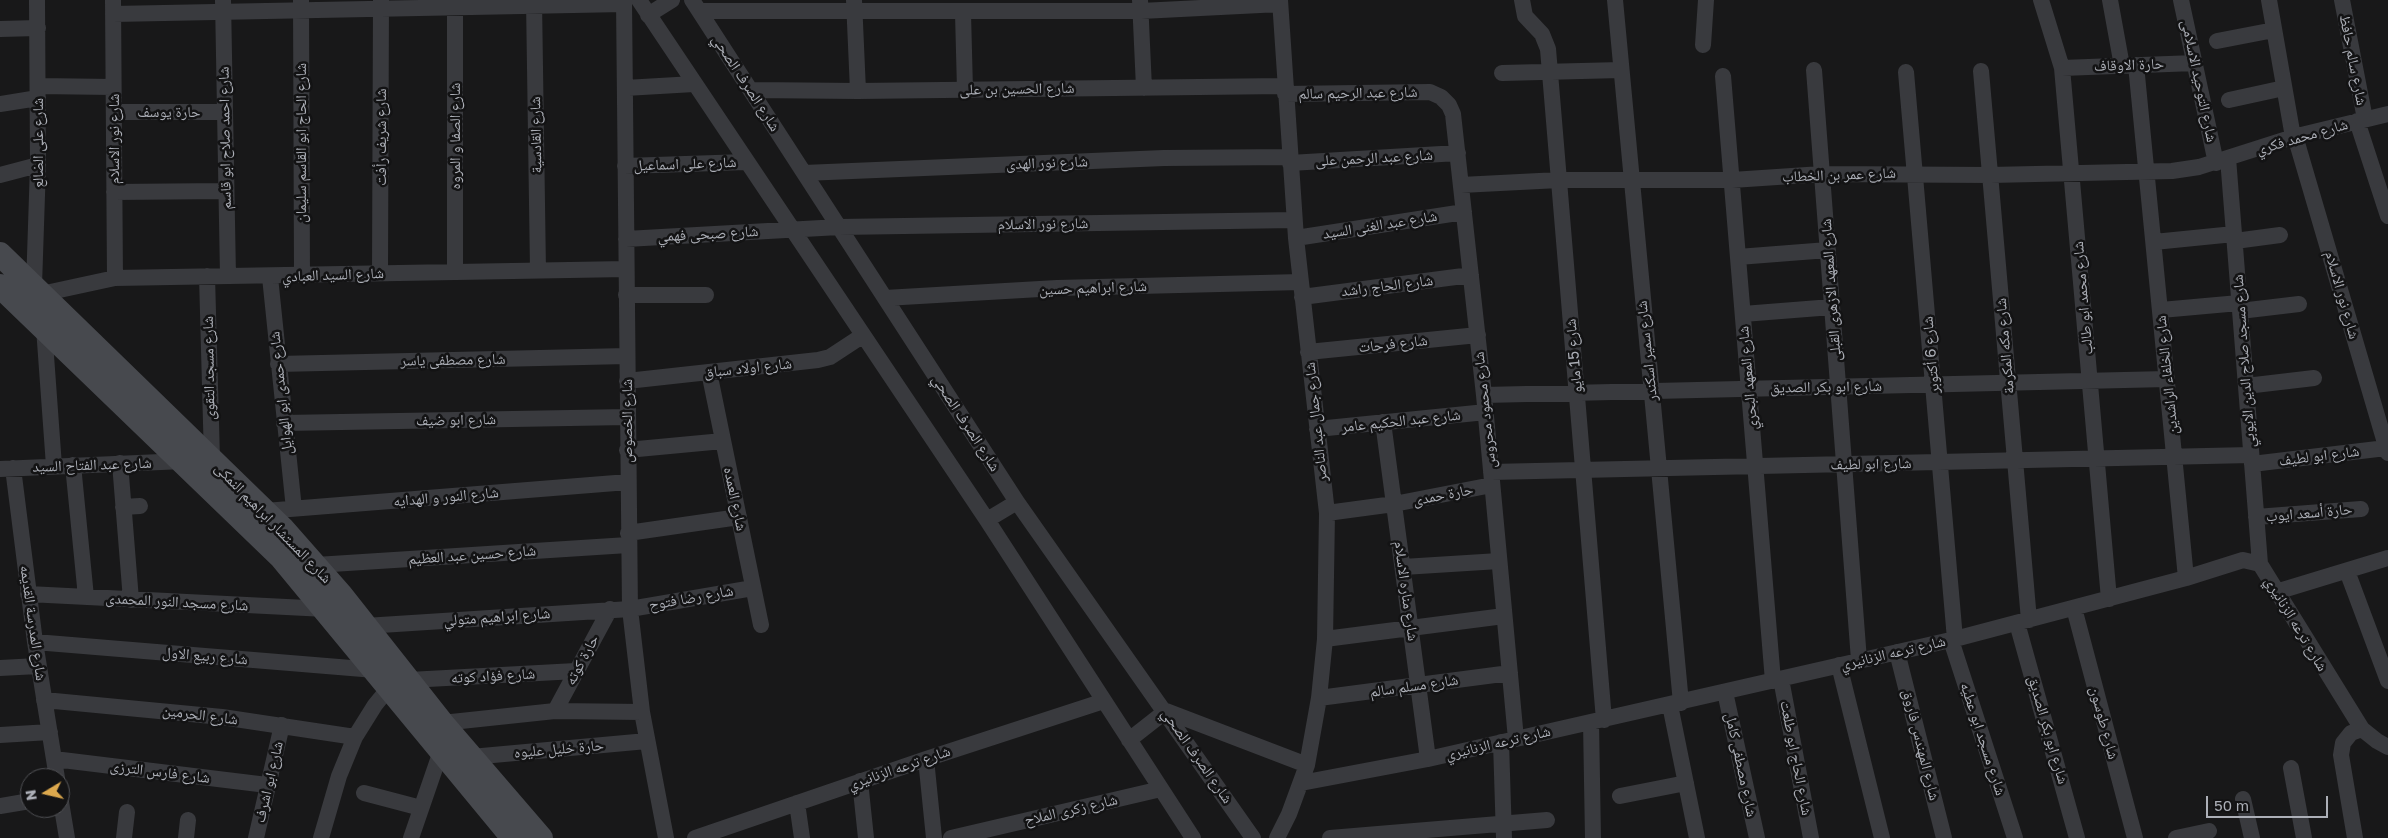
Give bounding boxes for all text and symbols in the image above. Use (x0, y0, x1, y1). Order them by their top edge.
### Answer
street label: شارع سالم حافظ (2335, 13, 2371, 107)
street label: شارع التوحيد الاسلامى (2177, 18, 2221, 144)
street label: شارع الصرف الصحي (708, 31, 784, 135)
street label: حارة الاوقاف (2094, 55, 2164, 75)
street label: شارع الحاج ابو القاسم سليمان (292, 63, 310, 223)
street label: شارع احمد صلاح ابو قاسم (215, 66, 235, 210)
street label: شارع الحسين بن على (959, 79, 1075, 99)
street label: شارع الصفا و المروه (446, 83, 464, 189)
street label: شارع عبد الرحيم سالم (1298, 83, 1418, 103)
street label: شارع شريف رأفت (372, 88, 390, 186)
street label: شارع نور الاسلام (105, 94, 123, 184)
street label: شارع القادسية (526, 96, 546, 174)
street label: شارع على الضالع (29, 98, 47, 188)
street label: حارة يوسف (137, 103, 201, 121)
street label: شارع محمد فكري (2254, 115, 2350, 159)
street label: شارع عبد الرحمن على (1315, 146, 1433, 170)
street label: شارع على اسماعيل (633, 153, 737, 175)
street label: شارع نور الهدى (1006, 153, 1088, 173)
street label: شارع عمر بن الخطاب (1782, 164, 1896, 186)
street label: شارع عبد الغنى السيد (1321, 207, 1439, 243)
street label: شارع نور الاسلام (998, 214, 1088, 234)
street label: شارع المعهد الازهرى القبلى (1817, 218, 1845, 362)
street label: شارع صبحى فهمي (657, 222, 759, 246)
street label: شارع محمد ابو طالب (2069, 241, 2097, 355)
street label: شارع نور الاسلام (2321, 249, 2363, 341)
street label: شارع السيد العبادي (282, 264, 384, 286)
street label: شارع الحاج راشد (1340, 271, 1434, 301)
street label: شارع مسجد صلاح الدين الايوبي (2229, 274, 2259, 448)
street label: شارع ابراهيم حسين (1039, 277, 1147, 299)
street label: شارع مكه المكرمة (1992, 297, 2018, 395)
street label: شارع سمير اسكندر (1633, 300, 1661, 402)
street label: شارع الخلفاء الراشدين (2152, 314, 2182, 436)
street label: شارع مسجد التقوى (199, 316, 219, 420)
street label: شارع 6 أكتوبر (1919, 316, 1943, 394)
street label: شارع 15 مايو (1562, 318, 1586, 394)
street label: شارع المعهد البحري (1734, 325, 1762, 431)
street label: شارع حمدى ابو الهوايل (266, 331, 296, 455)
street label: شارع فرحات (1357, 331, 1429, 357)
street label: شارع مصطفى ياسر (400, 350, 506, 370)
street label: شارع محمود محروس (1470, 351, 1500, 469)
street label: شارع اولاد سباق (703, 354, 793, 382)
street label: شارع جمال عبد الناصر (1301, 361, 1331, 483)
street label: شارع الصرف الصحي (928, 371, 1004, 475)
street label: شارع ابو بكر الصديق (1770, 377, 1882, 397)
street label: شارع الخصوص (618, 379, 636, 463)
street label: شارع عبد الحكيم عامر (1340, 406, 1462, 436)
street label: شارع ابو ضيف (416, 410, 496, 430)
street label: شارع ابو لطيف (2278, 442, 2360, 470)
street label: شارع عبد الفتاح السيد (32, 454, 152, 476)
street label: شارع ابو لطيف (1830, 454, 1912, 474)
street label: شارع المستشار ابراهيم النمكى (211, 459, 335, 587)
street label: شارع العمده (719, 466, 751, 532)
street label: حارة حمدى (1411, 480, 1475, 510)
street label: شارع النور و الهدايه (393, 483, 499, 511)
street label: حارة أسعد ايوب (2265, 500, 2353, 526)
street label: شارع مناره الاسلام (1390, 540, 1422, 642)
street label: شارع حسين عبد العظيم (407, 542, 537, 568)
street label: شارع المدرسة القديمه (16, 564, 50, 682)
street label: شارع ترعه الزنانيري (2261, 573, 2331, 675)
street label: شارع رضا فتوح (647, 582, 735, 614)
street label: شارع مسجد النور المحمدى (105, 589, 249, 615)
street label: شارع ابراهيم متولي (443, 604, 551, 630)
street label: حارة كوته (561, 632, 603, 688)
street label: شارع ترعه الزنانيري (1839, 632, 1947, 674)
street label: شارع ربيع الاول (161, 643, 249, 669)
street label: شارع فؤاد كوته (450, 665, 536, 687)
street label: شارع مسلم سالم (1369, 671, 1459, 701)
street label: شارع ابو بكر الصديق (2024, 674, 2072, 786)
street label: شارع مسجد ابو عطيه (1956, 680, 2010, 798)
street label: شارع طوسون (2086, 685, 2122, 761)
street label: شارع المهندس فاروق (1898, 688, 1944, 802)
street label: شارع الحاج ابو طلعت (1776, 699, 1816, 817)
street label: شارع الحرمين (161, 701, 239, 729)
street label: شارع الصرف الصحي (1158, 705, 1236, 807)
street label: شارع مصطفى كامل (1721, 711, 1761, 819)
street label: شارع ترعه الزنانيري (1444, 722, 1552, 764)
street label: حارة خليل عليوه (513, 736, 605, 762)
street label: شارع ابو اشرف (251, 740, 287, 824)
street label: شارع ترعه الزنانيري (845, 742, 953, 794)
street label: شارع فارس الترزى (109, 757, 211, 787)
north arrow (20, 768, 70, 818)
scale bar (2208, 786, 2330, 818)
text: N (21, 789, 40, 802)
street label: شارع زكرى الملاح (1023, 791, 1119, 829)
text: 50 m (2214, 796, 2249, 814)

